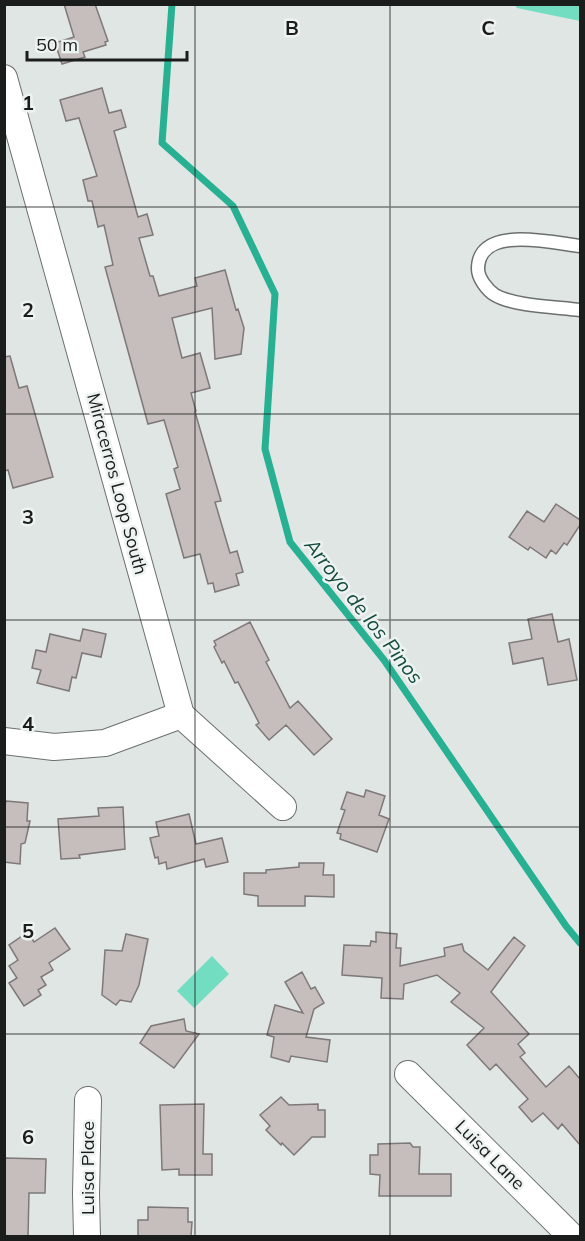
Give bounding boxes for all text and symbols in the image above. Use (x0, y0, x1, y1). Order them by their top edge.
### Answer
text: B (285, 15, 299, 40)
text: C (481, 15, 495, 40)
scale bar (27, 24, 188, 62)
text: 50 m (36, 33, 78, 56)
text: 1 (22, 90, 34, 115)
text: 2 (22, 297, 34, 322)
street label: Miracerros Loop South (82, 391, 153, 577)
text: 3 (22, 504, 34, 529)
water label: Arroyo de los Pinos (299, 532, 429, 688)
text: 4 (22, 711, 34, 736)
text: 5 (22, 918, 34, 943)
street label: Luisa Lane (451, 1115, 530, 1194)
street label: Luisa Place (76, 1121, 99, 1215)
text: 6 (22, 1124, 34, 1149)

